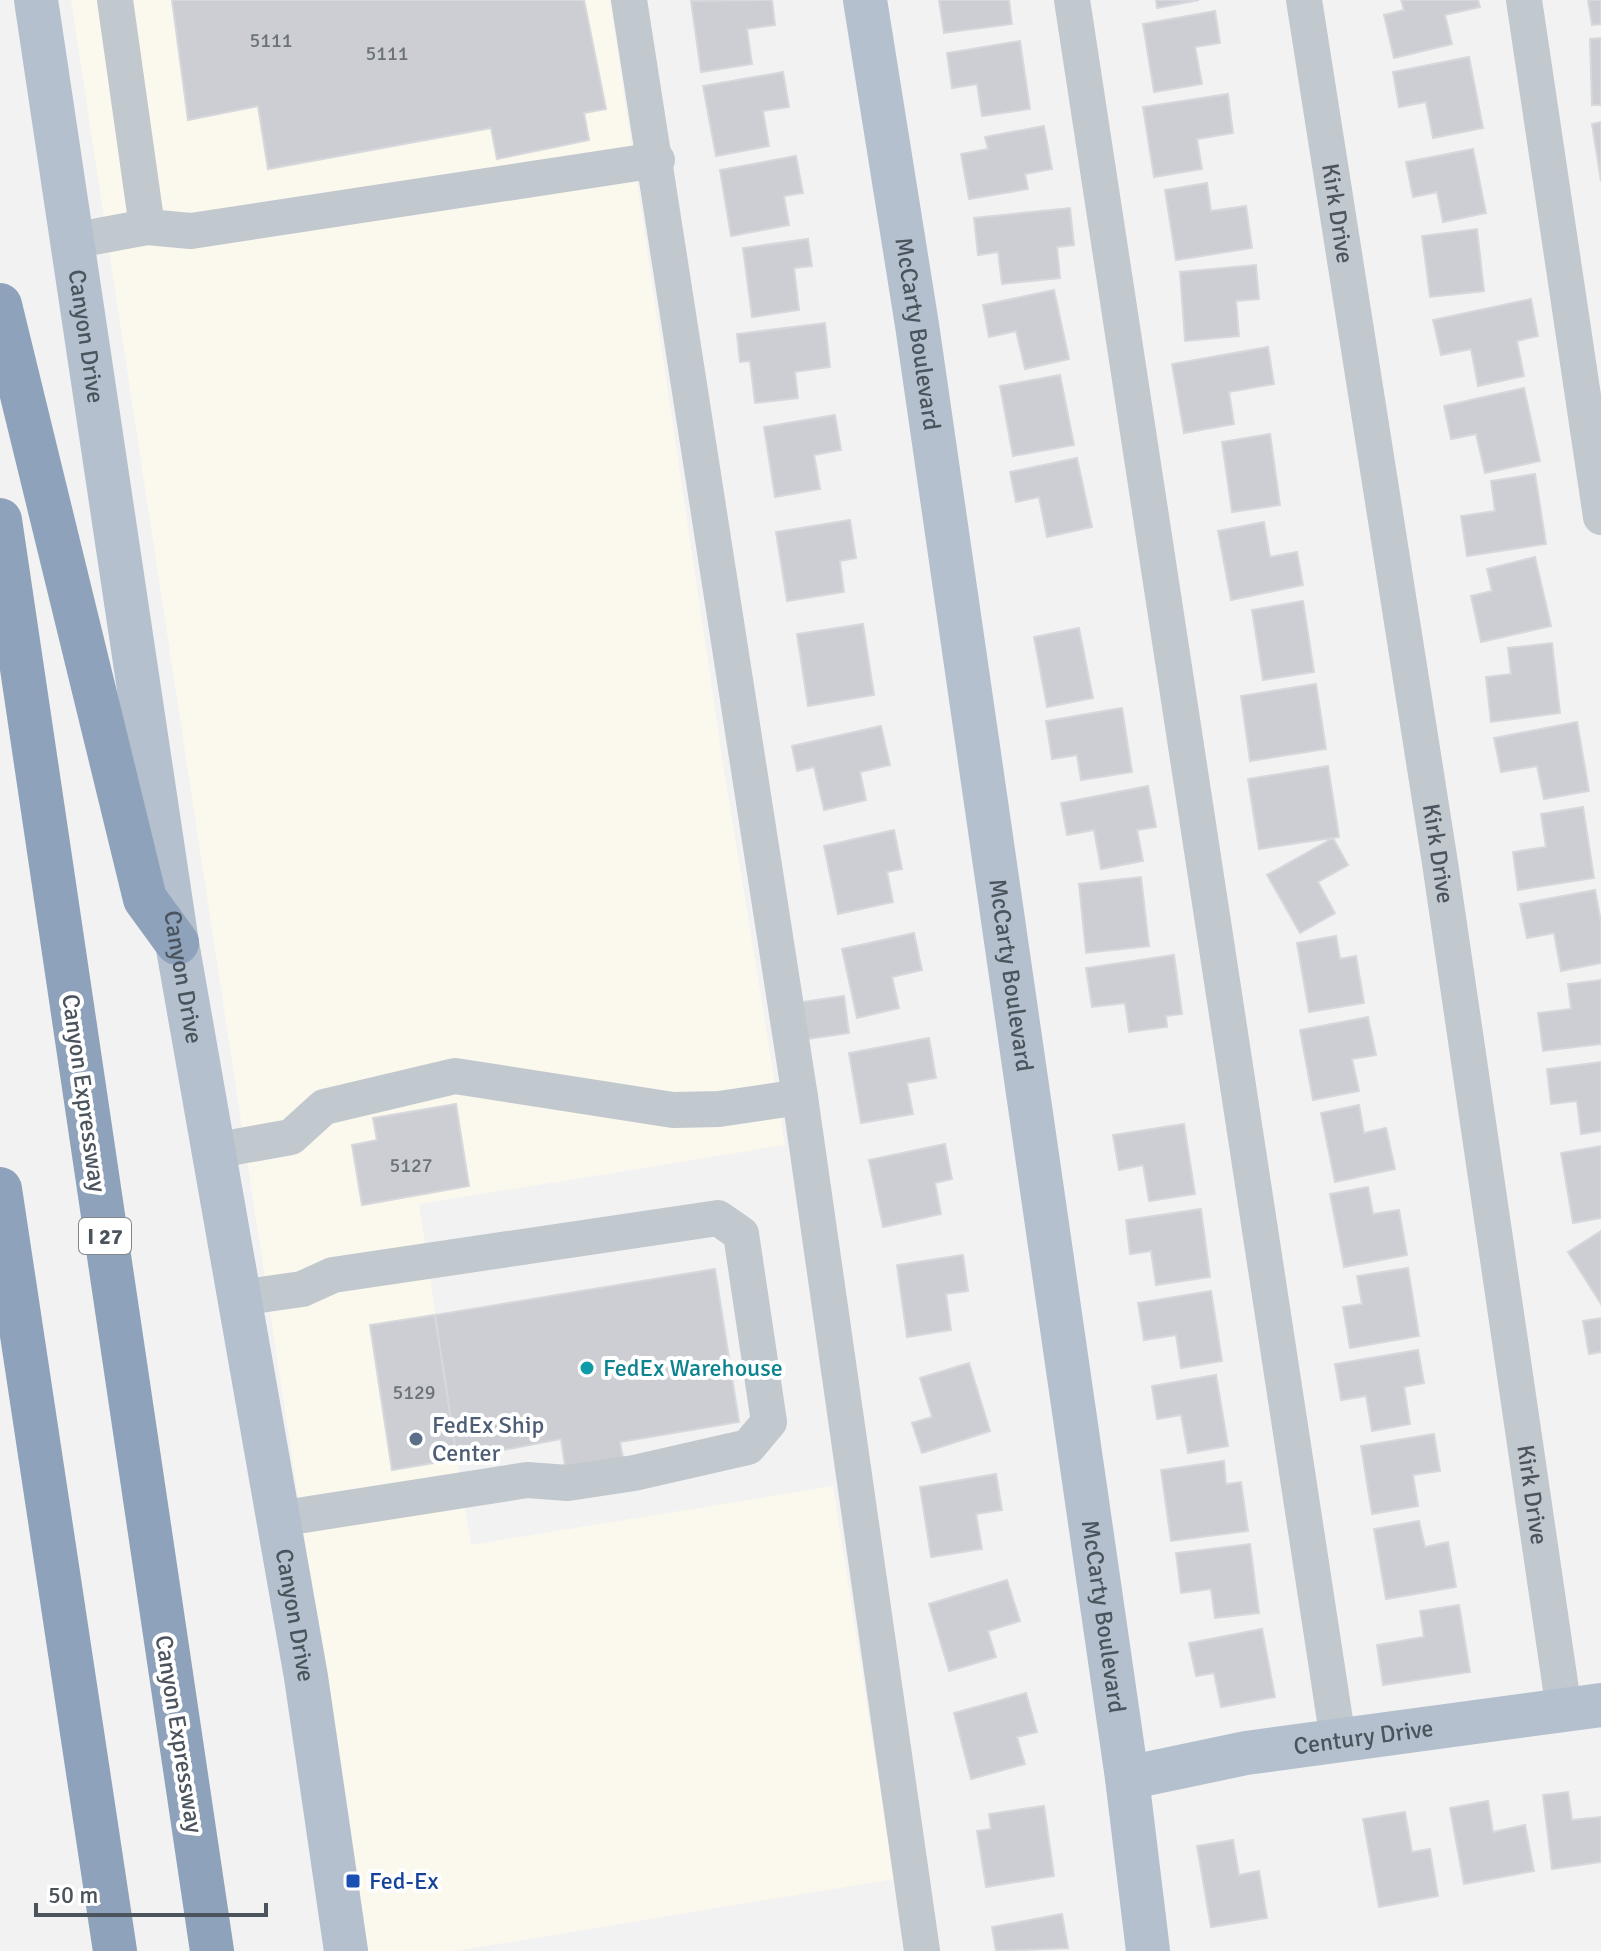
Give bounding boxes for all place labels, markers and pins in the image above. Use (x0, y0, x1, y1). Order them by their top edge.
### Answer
place label: FedEx Warehouse (603, 1353, 783, 1383)
marker: FedEx Warehouse (578, 1359, 596, 1377)
place label: FedEx Ship Center (432, 1410, 544, 1468)
marker: FedEx Ship Center (407, 1430, 425, 1448)
place label: Fed-Ex (369, 1866, 439, 1896)
marker: Fed-Ex (344, 1872, 362, 1890)

